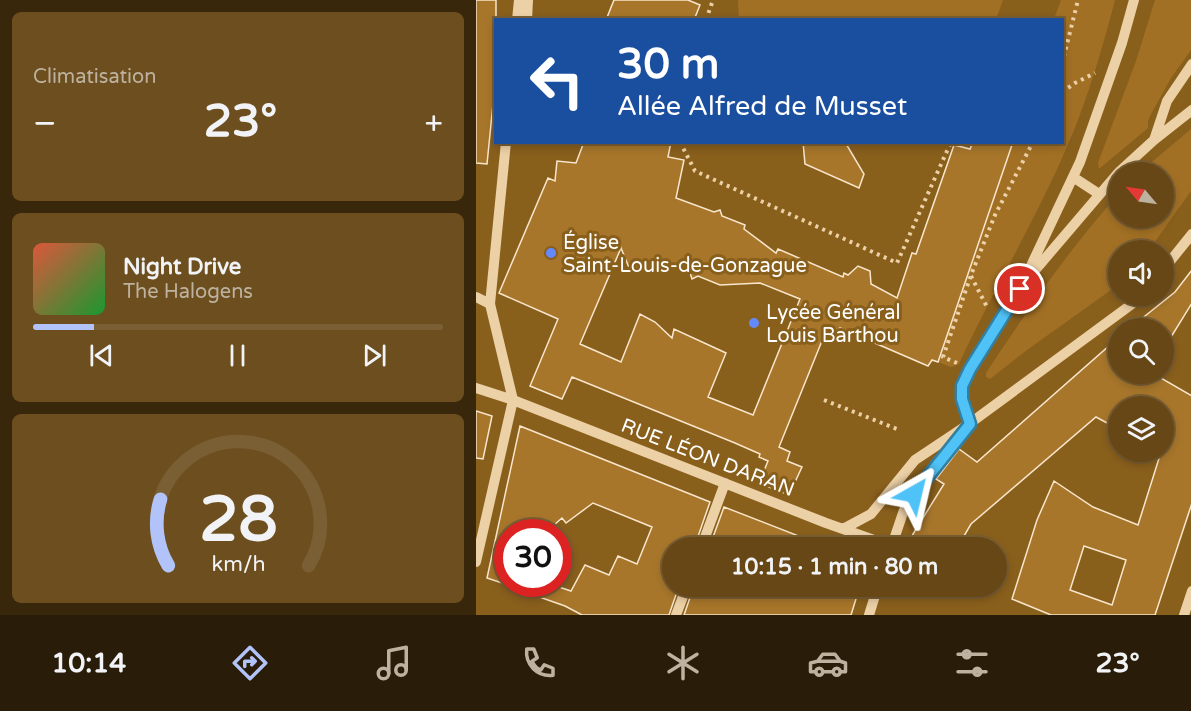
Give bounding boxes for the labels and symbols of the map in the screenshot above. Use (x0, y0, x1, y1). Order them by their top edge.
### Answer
north arrow (1108, 162, 1174, 228)
place label: Église Saint-Louis-de-Gonzague (563, 230, 807, 278)
marker: Église Saint-Louis-de-Gonzague (544, 246, 558, 260)
pin (994, 263, 1045, 314)
place label: Lycée Général Louis Barthou (766, 301, 900, 348)
marker: Lycée Général Louis Barthou (747, 316, 761, 330)
street label: RUE LÉON DARAN (618, 413, 798, 502)
position arrow (882, 462, 946, 526)
speed limit sign: 30 (494, 519, 572, 597)

